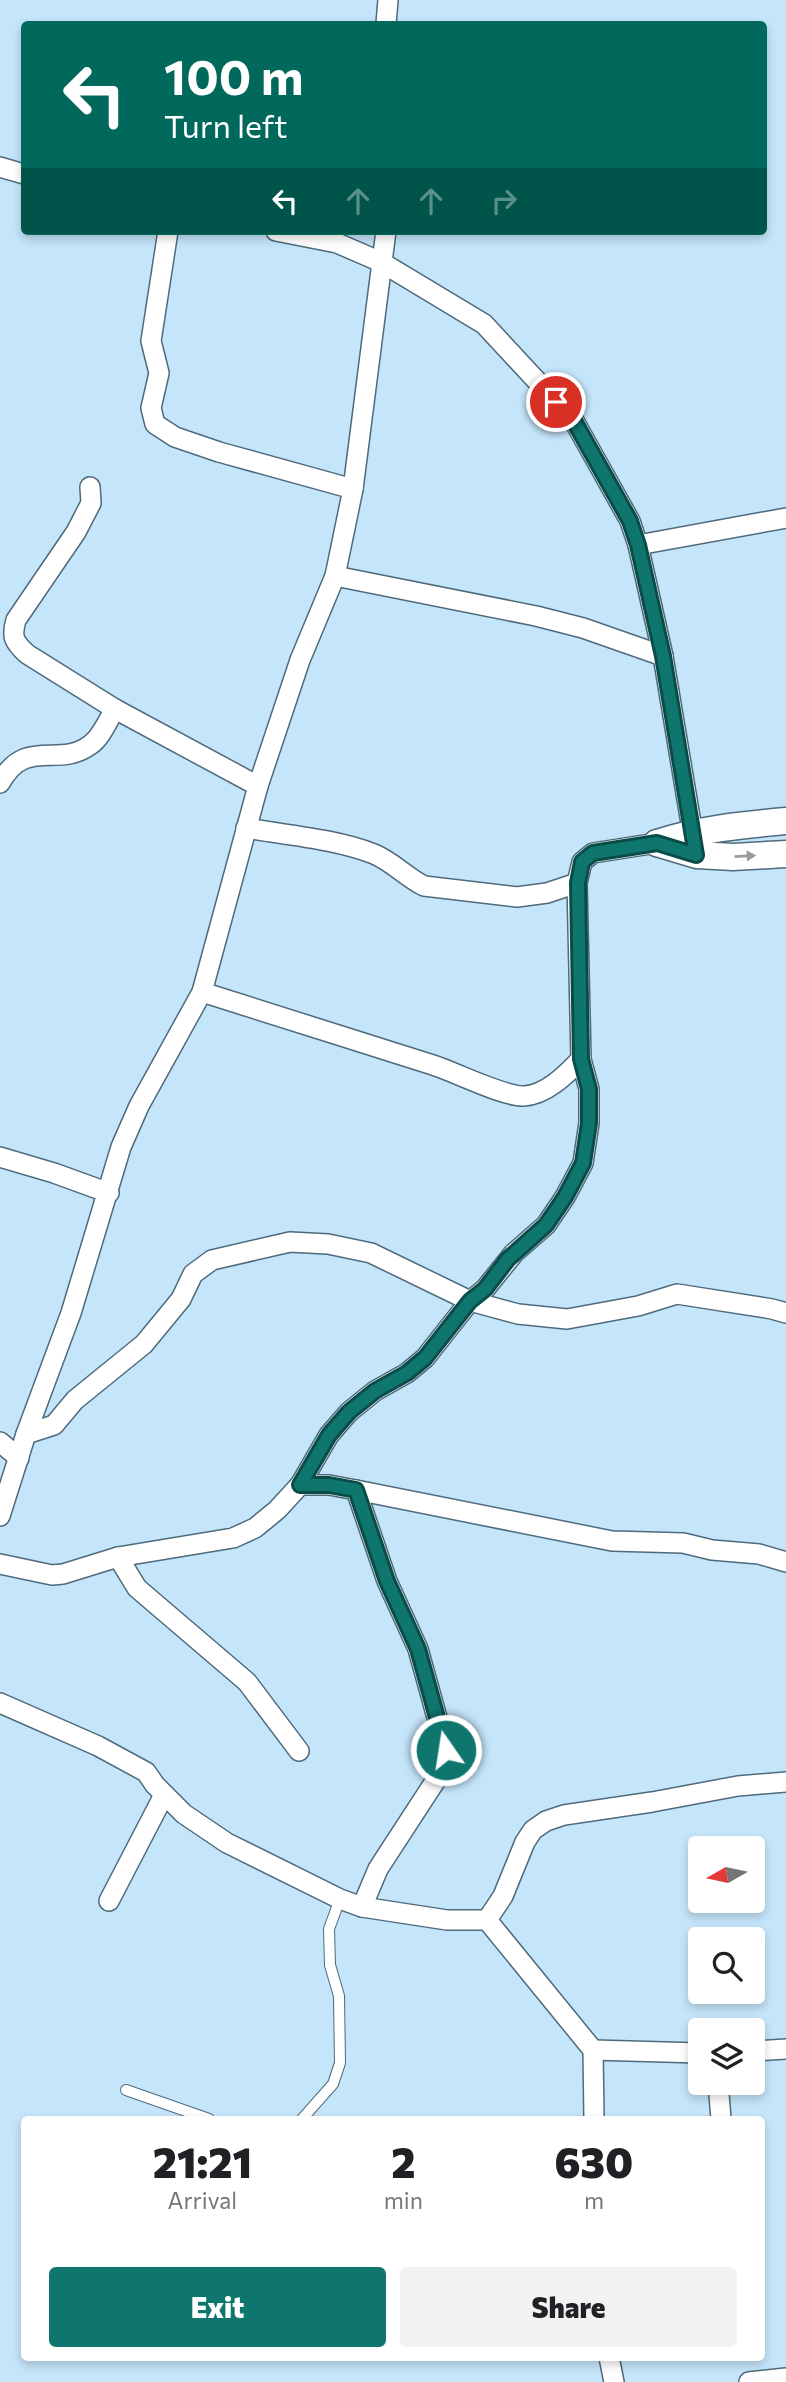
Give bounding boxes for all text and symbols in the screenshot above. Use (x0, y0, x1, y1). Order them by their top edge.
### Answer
text: 100 m (164, 45, 303, 105)
icon: left (49, 49, 140, 140)
text: Turn left (164, 105, 288, 145)
icon: left (266, 182, 304, 220)
icon: ahead (339, 182, 377, 220)
icon: ahead (412, 182, 450, 220)
icon: right (485, 182, 523, 220)
pin (526, 372, 586, 432)
icon: arrive (537, 383, 575, 421)
one-way arrow (735, 850, 757, 861)
position arrow (409, 1713, 483, 1787)
north arrow (688, 1836, 765, 1913)
map controls (688, 1836, 765, 2095)
button: search (688, 1927, 765, 2004)
button: layers (688, 2018, 765, 2095)
text: 21:21 (153, 2135, 252, 2187)
text: 2 (391, 2135, 415, 2187)
text: 630 (555, 2135, 633, 2187)
text: Arrival (168, 2186, 237, 2214)
text: min (384, 2186, 423, 2214)
text: m (584, 2186, 604, 2214)
button: Exit (49, 2267, 386, 2347)
button: Share (400, 2267, 737, 2347)

